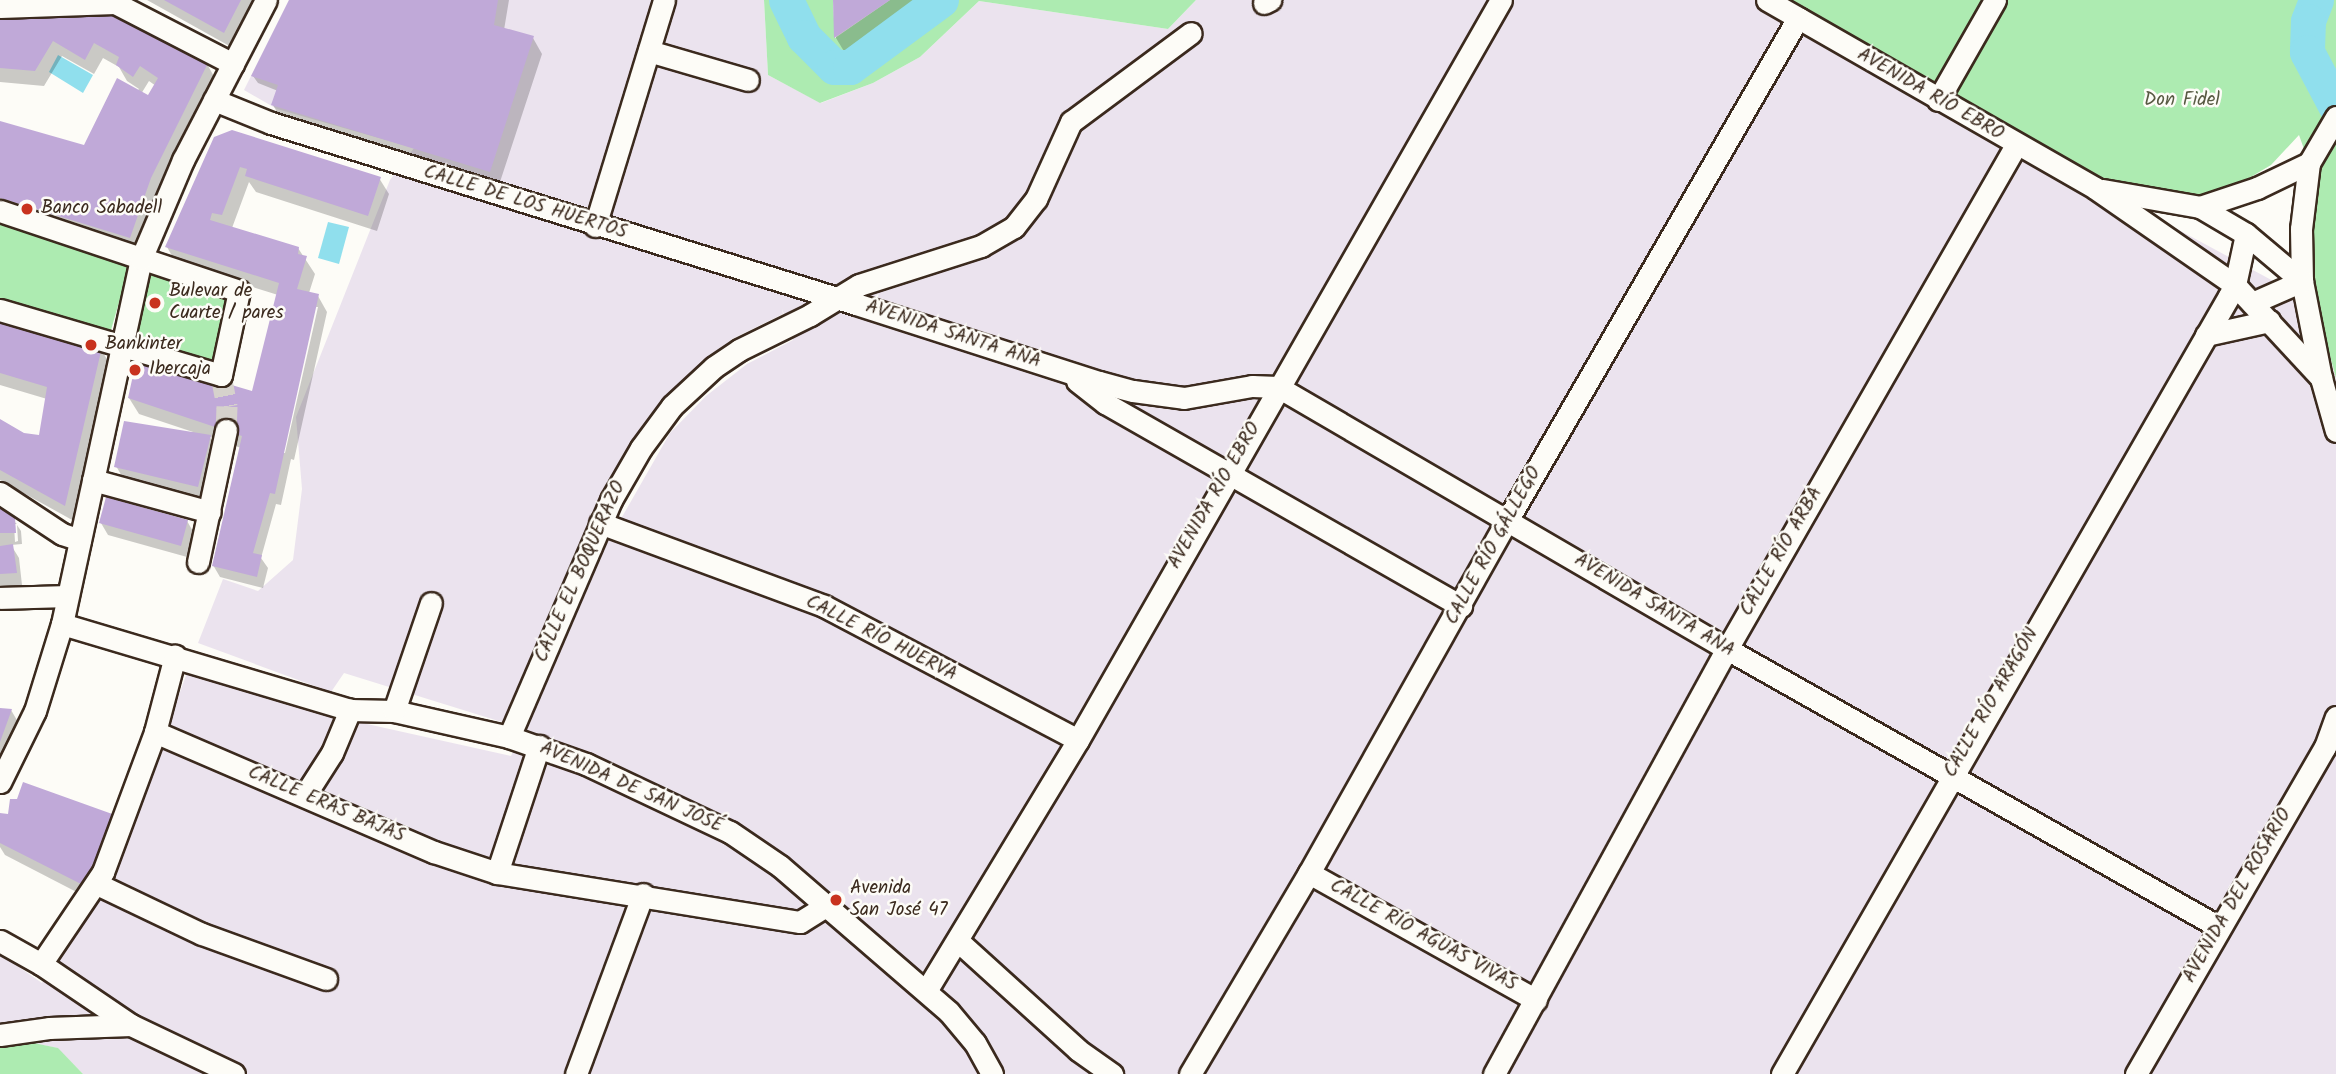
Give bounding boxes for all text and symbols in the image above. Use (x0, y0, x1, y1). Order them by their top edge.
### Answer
street label: AVENIDA RÍO EBRO (1853, 44, 2007, 146)
park label: Don Fidel (2144, 90, 2220, 112)
street label: CALLE DE LOS HUERTOS (421, 161, 629, 245)
place label: Banco Sabadell (41, 198, 162, 220)
marker: Banco Sabadell (19, 201, 35, 217)
place label: Bulevar de Cuarte / pares (169, 281, 284, 325)
marker: Bulevar de Cuarte / pares (147, 295, 163, 311)
street label: AVENIDA SANTA ANA (863, 296, 1043, 374)
place label: Bankinter (105, 334, 182, 356)
marker: Bankinter (83, 337, 99, 353)
place label: Ibercaja (149, 359, 211, 381)
marker: Ibercaja (127, 362, 143, 378)
street label: AVENIDA RÍO EBRO (1164, 419, 1266, 573)
street label: CALLE RÍO GÁLLEGO (1441, 463, 1547, 629)
street label: CALLE EL BOQUERAZO (531, 478, 631, 666)
street label: CALLE RÍO ARBA (1736, 484, 1828, 620)
street label: AVENIDA SANTA ANA (1570, 549, 1738, 663)
street label: CALLE RÍO HUERVA (802, 591, 960, 687)
street label: CALLE RÍO ARAGÓN (1940, 624, 2044, 782)
street label: AVENIDA DE SAN JOSÉ (536, 737, 726, 839)
street label: CALLE ERAS BAJAS (244, 762, 408, 848)
street label: AVENIDA DEL ROSARIO (2179, 805, 2297, 987)
street label: CALLE RÍO AGUAS VIVAS (1326, 875, 1520, 997)
place label: Avenida San José 47 (850, 878, 948, 922)
marker: Avenida San José 47 (828, 892, 844, 908)

